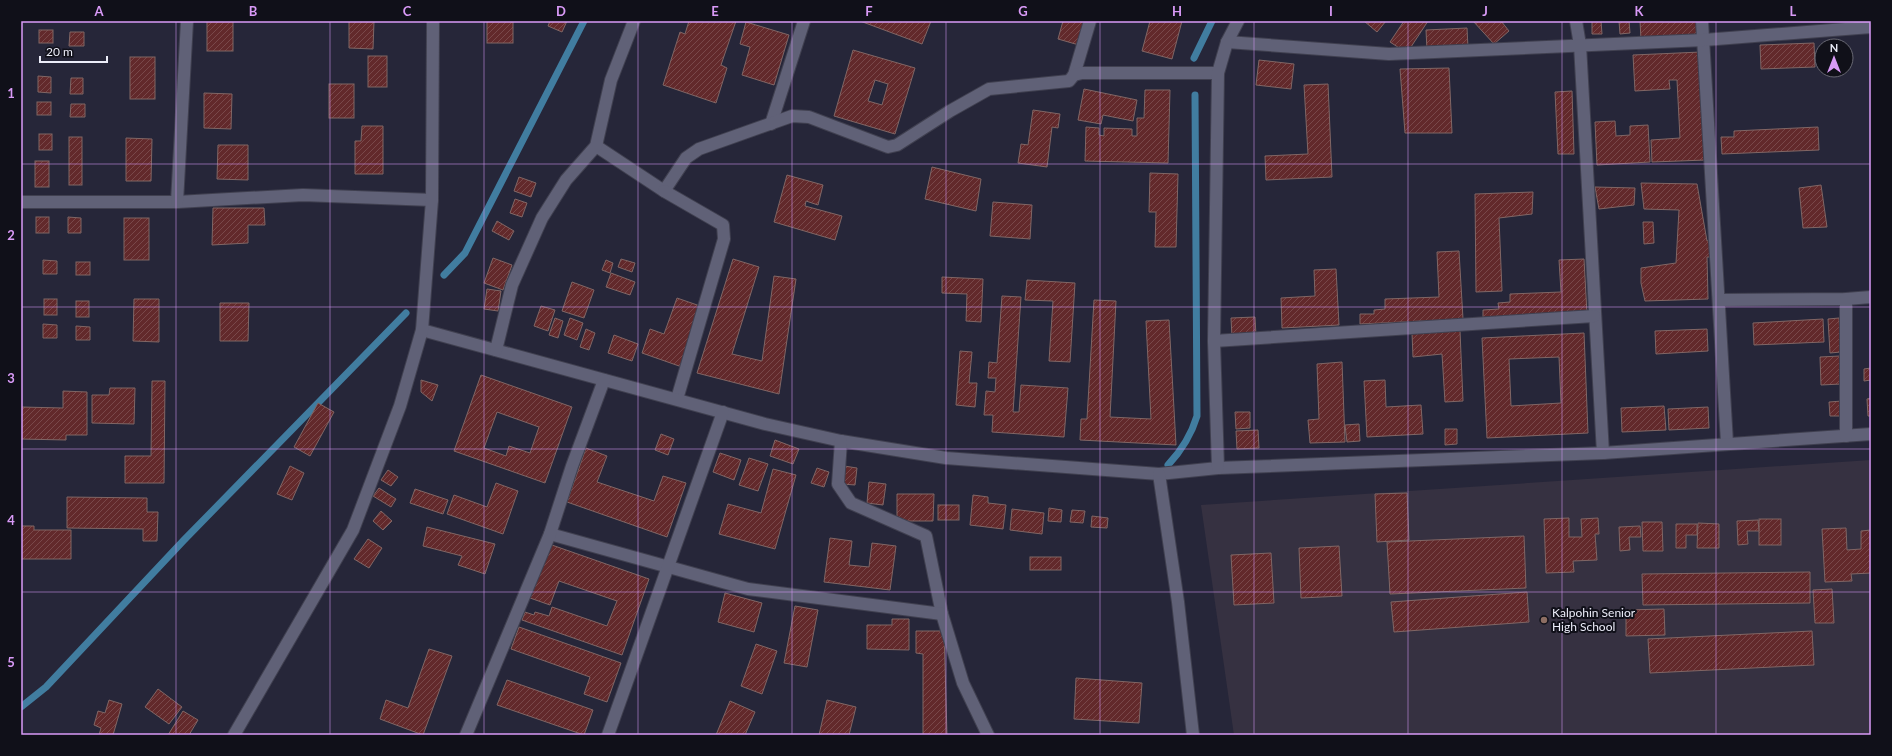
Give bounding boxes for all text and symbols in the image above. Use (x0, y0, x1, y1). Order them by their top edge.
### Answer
text: A (93, 3, 104, 19)
text: B (249, 3, 258, 19)
text: C (403, 3, 412, 19)
text: D (556, 3, 566, 19)
text: E (711, 3, 719, 19)
text: F (865, 3, 873, 19)
text: G (1018, 3, 1028, 19)
text: H (1172, 3, 1182, 19)
text: I (1329, 3, 1333, 19)
text: J (1482, 3, 1488, 19)
text: K (1635, 3, 1645, 19)
text: L (1790, 3, 1797, 19)
scale bar (40, 38, 107, 64)
north arrow (1814, 38, 1854, 78)
text: N (1830, 41, 1838, 54)
text: 20 m (46, 44, 73, 59)
text: 1 (7, 85, 15, 101)
text: 2 (7, 227, 15, 243)
text: 3 (7, 370, 15, 386)
text: 4 (7, 512, 15, 528)
place label: Kalpohin Senior High School (1552, 605, 1636, 634)
marker: Kalpohin Senior High School (1539, 615, 1549, 625)
text: 5 (7, 654, 15, 670)

